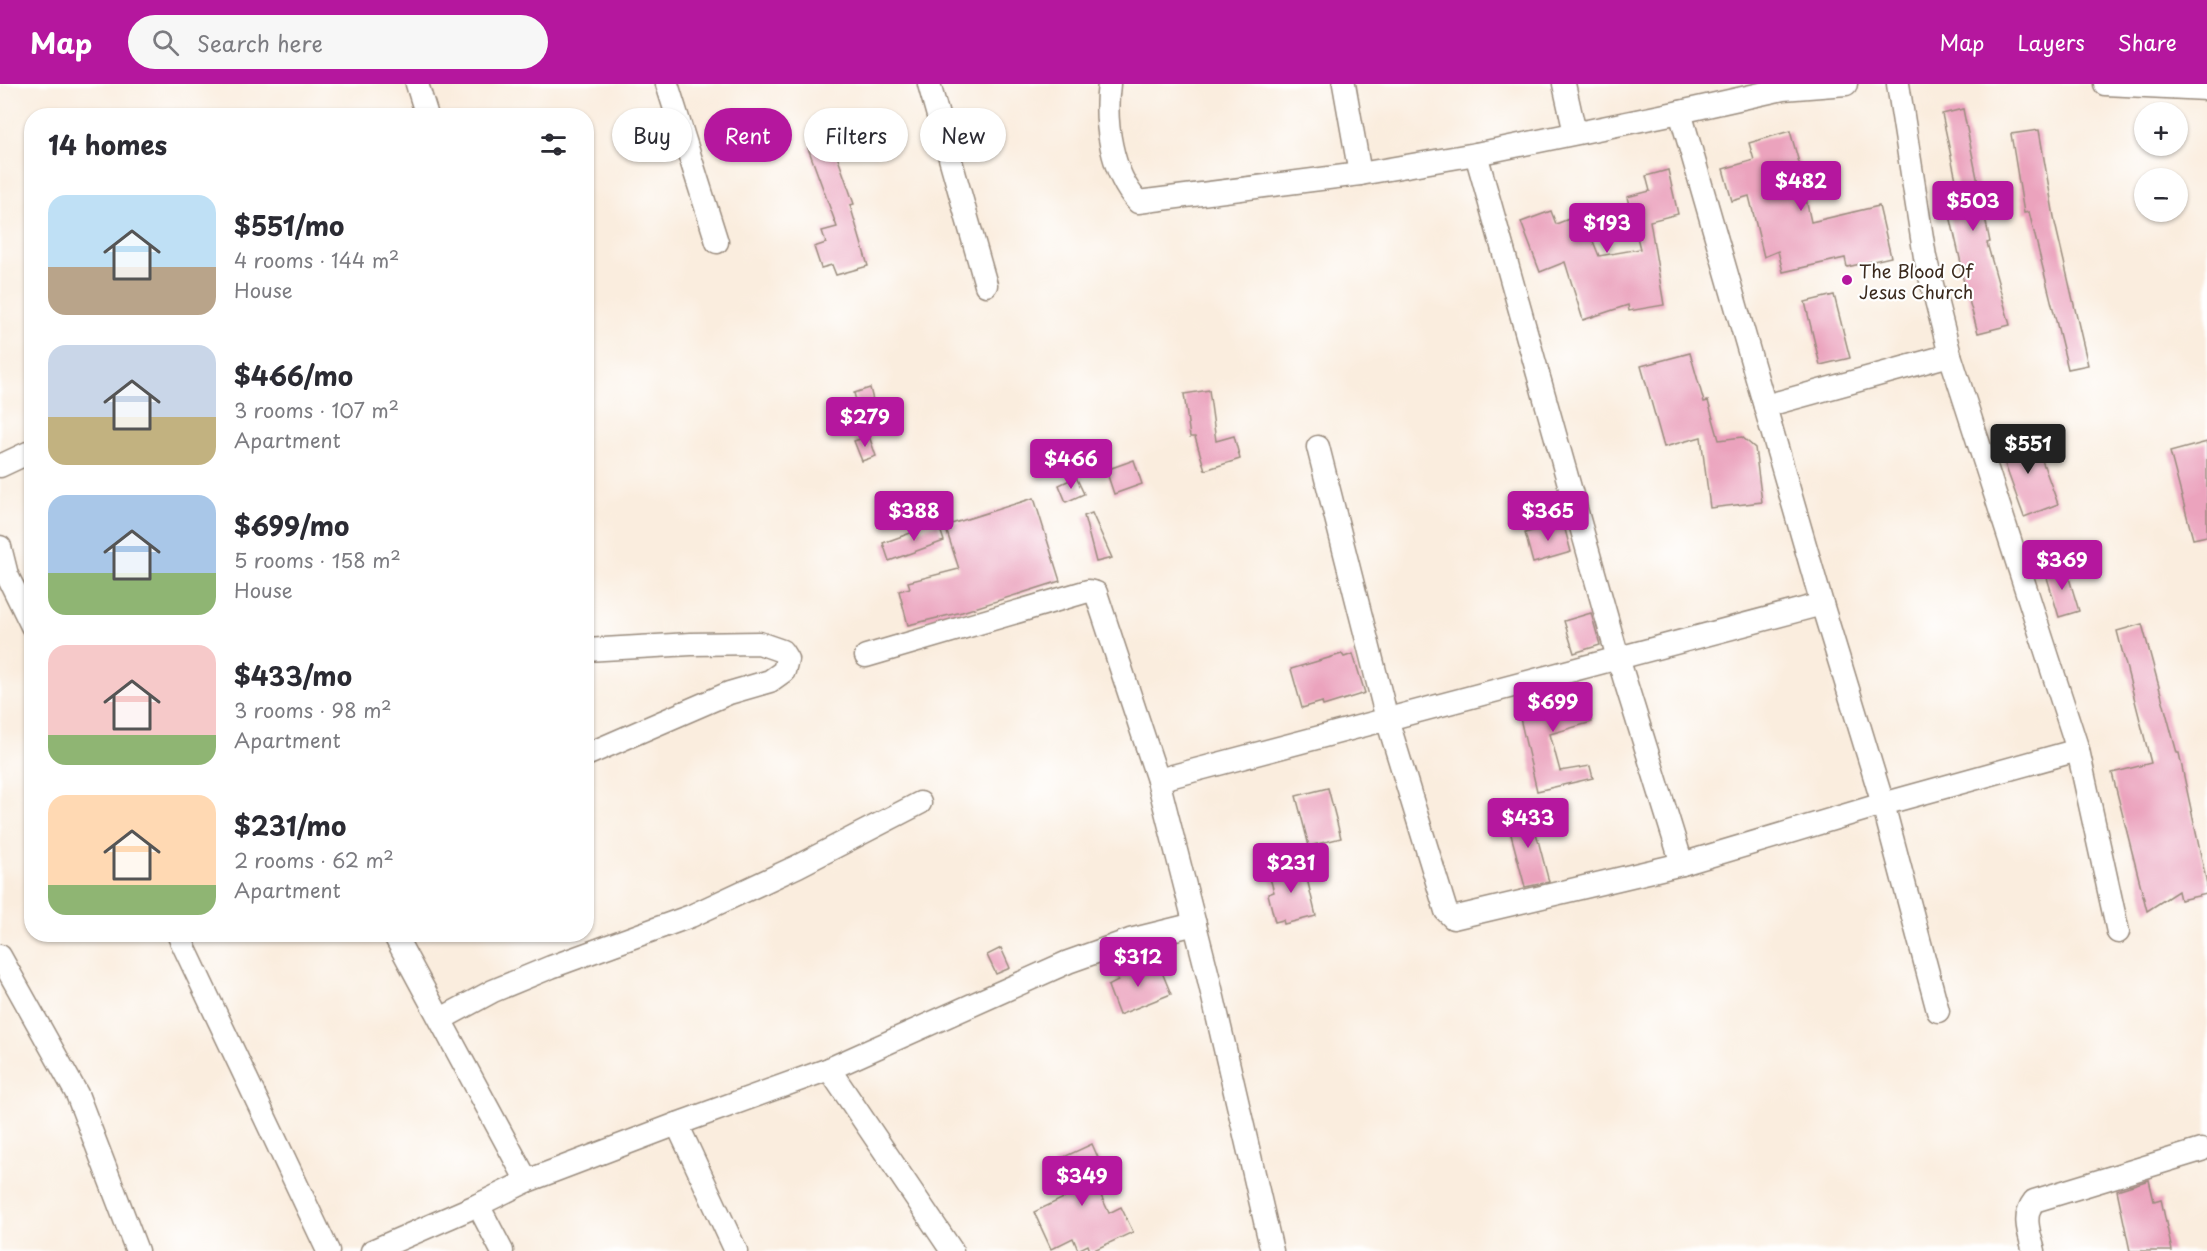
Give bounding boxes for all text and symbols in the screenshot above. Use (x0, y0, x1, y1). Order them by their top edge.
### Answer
search box (128, 15, 548, 69)
text: Map (30, 21, 92, 64)
icon: search (149, 26, 182, 59)
text: Search here (197, 26, 323, 59)
text: Map (1940, 26, 1984, 58)
text: Layers (2017, 26, 2085, 58)
text: Share (2118, 26, 2177, 58)
map controls (2134, 102, 2188, 222)
button: + (2134, 102, 2188, 156)
chip: Buy (612, 108, 692, 162)
chip: Rent (704, 108, 792, 162)
chip: Filters (804, 108, 908, 162)
chip: New (920, 108, 1006, 162)
text: 14 homes (48, 125, 167, 164)
icon: filters (537, 128, 570, 161)
pin: $482 (1765, 161, 1837, 212)
text: $482 (1775, 165, 1827, 195)
button: − (2134, 168, 2188, 222)
pin: $503 (1937, 181, 2009, 232)
text: $503 (1946, 185, 2000, 215)
pin: $193 (1571, 203, 1643, 254)
text: $551/mo (234, 206, 344, 245)
text: $193 (1583, 207, 1631, 237)
icon: home (96, 219, 168, 291)
text: 4 rooms · 144 m² (234, 245, 399, 275)
place label: The Blood Of Jesus Church (1859, 257, 1975, 305)
marker: The Blood Of Jesus Church (1840, 273, 1854, 287)
text: House (234, 275, 293, 305)
text: $466/mo (234, 356, 353, 395)
icon: home (96, 369, 168, 441)
text: 3 rooms · 107 m² (234, 395, 399, 425)
pin: $279 (829, 397, 901, 448)
text: $279 (840, 401, 890, 431)
pin: $551 (1992, 424, 2064, 475)
text: Apartment (234, 425, 341, 455)
text: $551 (2005, 428, 2051, 458)
pin: $466 (1035, 439, 1107, 490)
text: $466 (1044, 443, 1098, 473)
pin: $388 (878, 491, 950, 542)
pin: $365 (1512, 491, 1584, 542)
text: $388 (888, 495, 940, 525)
text: $365 (1522, 495, 1574, 525)
text: $699/mo (234, 506, 349, 545)
icon: home (96, 519, 168, 591)
pin: $369 (2026, 540, 2098, 591)
text: $369 (2036, 544, 2088, 574)
text: 5 rooms · 158 m² (234, 545, 401, 575)
text: House (234, 575, 293, 605)
text: $433/mo (234, 656, 352, 695)
icon: home (96, 669, 168, 741)
pin: $699 (1517, 682, 1589, 733)
text: $699 (1528, 686, 1578, 716)
text: 3 rooms · 98 m² (234, 695, 392, 725)
text: Apartment (234, 725, 341, 755)
pin: $433 (1492, 798, 1564, 849)
text: $433 (1502, 802, 1554, 832)
text: $231/mo (234, 806, 346, 845)
icon: home (96, 819, 168, 891)
pin: $231 (1255, 843, 1327, 894)
text: 2 rooms · 62 m² (234, 845, 394, 875)
text: $231 (1267, 847, 1315, 877)
text: Apartment (234, 875, 341, 905)
pin: $312 (1102, 937, 1174, 988)
text: $312 (1114, 941, 1162, 971)
pin: $349 (1046, 1156, 1118, 1207)
text: $349 (1056, 1160, 1108, 1190)

